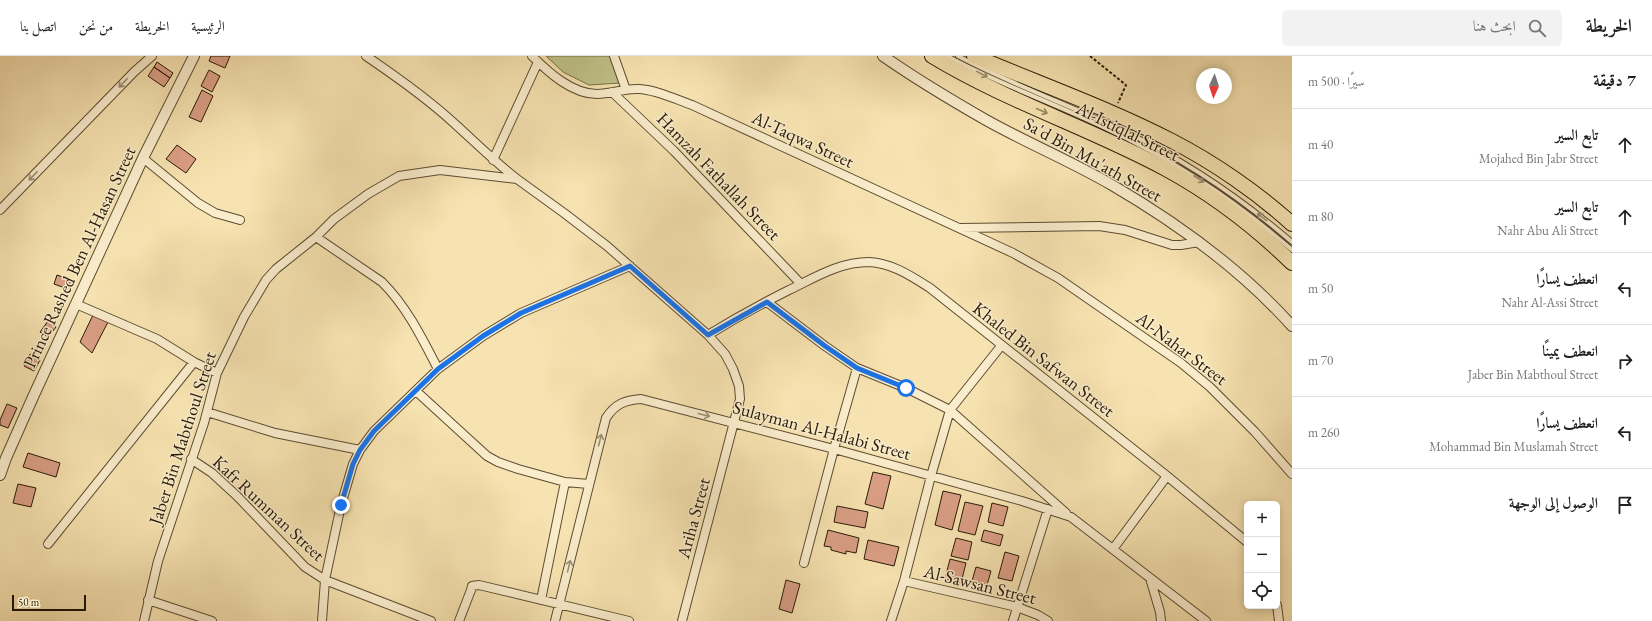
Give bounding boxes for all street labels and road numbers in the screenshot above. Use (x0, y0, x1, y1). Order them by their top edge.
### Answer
street label: Al-Istiqlal Street (1072, 96, 1184, 166)
street label: Al-Taqwa Street (747, 105, 858, 173)
street label: Hamzah Fathallah Street (652, 107, 786, 245)
street label: Sa'd Bin Mu'ath Street (1020, 111, 1166, 207)
street label: Prince Rashed Ben Al-Hasan Street (17, 142, 141, 371)
street label: Khaled Bin Safwan Street (968, 296, 1120, 422)
street label: Al-Nahar Street (1131, 305, 1233, 390)
street label: Jaber Bin Mabthoul Street (143, 348, 221, 529)
street label: Sulayman Al-Halabi Street (731, 395, 914, 465)
street label: Kafr Rumman Street (208, 450, 330, 566)
street label: Ariha Street (671, 475, 715, 562)
street label: Al-Sawsan Street (921, 559, 1039, 609)

